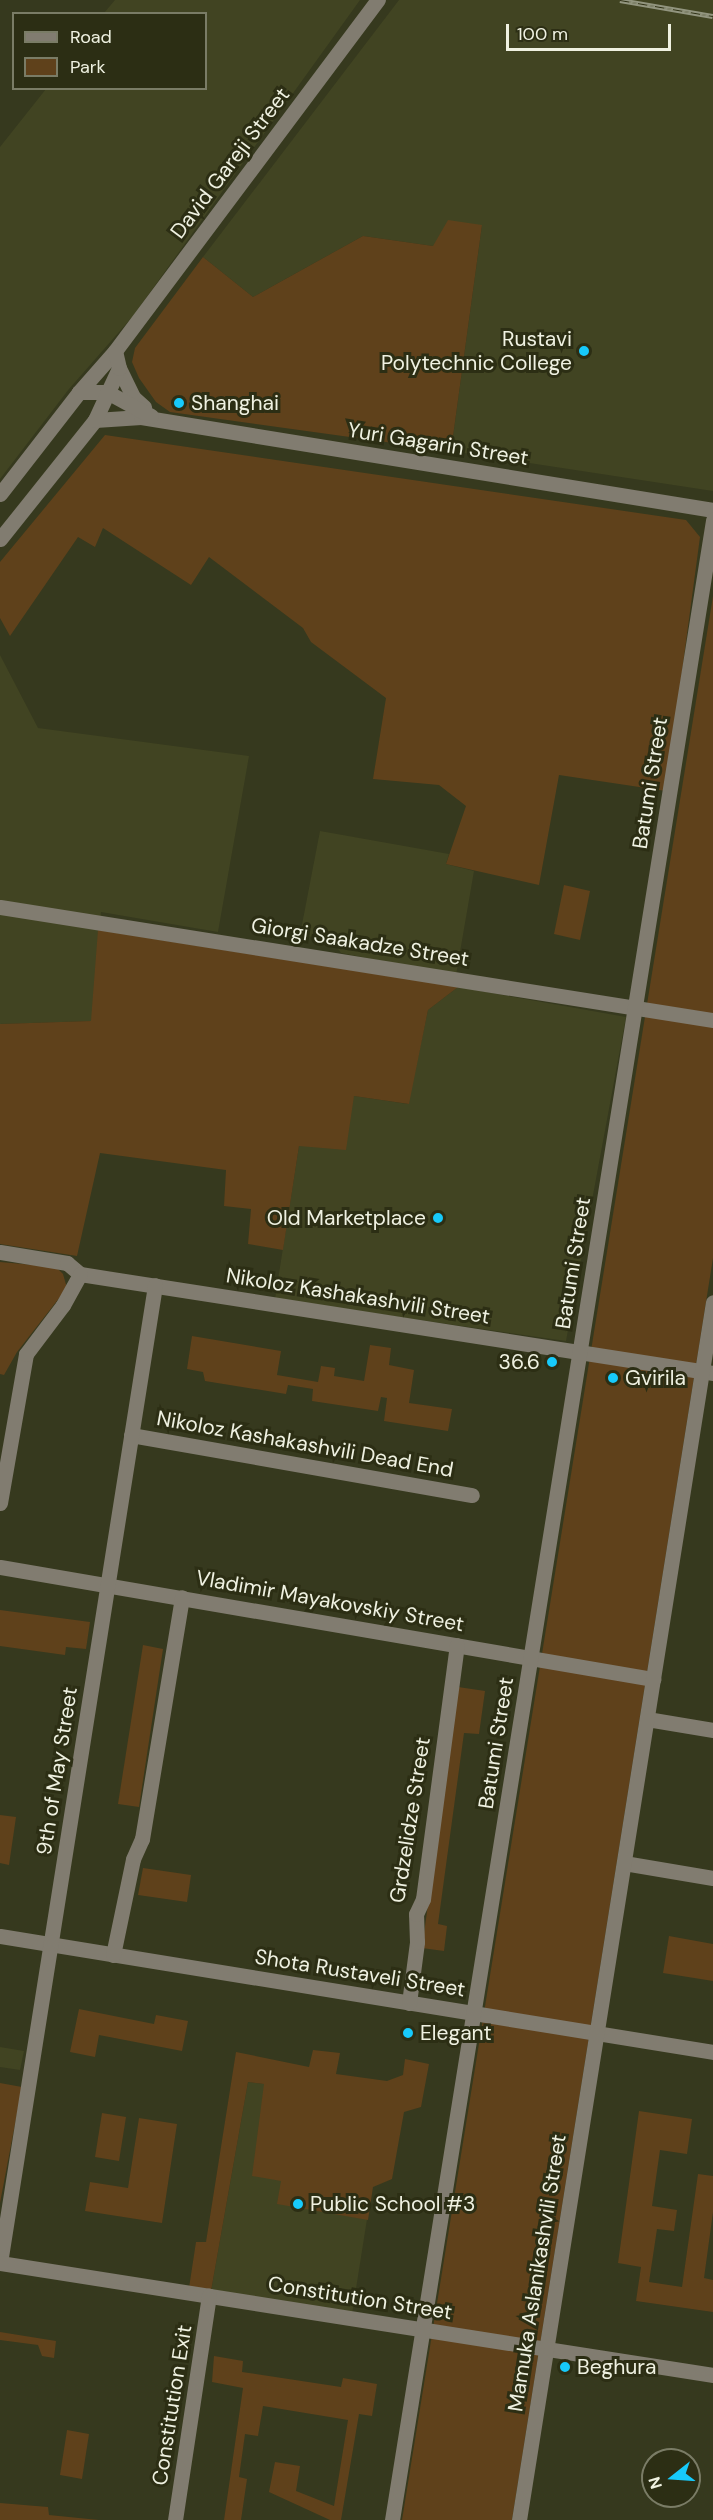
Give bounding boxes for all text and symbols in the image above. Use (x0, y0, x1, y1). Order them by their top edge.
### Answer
legend (12, 12, 207, 90)
scale bar (509, 12, 674, 50)
text: 100 m (517, 22, 568, 46)
text: Road (70, 25, 112, 49)
text: Park (70, 55, 106, 79)
street label: David Gareji Street (165, 83, 295, 243)
place label: Rustavi Polytechnic College (381, 326, 572, 376)
marker: Rustavi Polytechnic College (577, 344, 591, 358)
place label: Shanghai (191, 390, 279, 416)
marker: Shanghai (172, 396, 186, 410)
street label: Yuri Gagarin Street (346, 417, 530, 471)
street label: Batumi Street (627, 715, 673, 851)
street label: Giorgi Saakadze Street (249, 912, 471, 972)
street label: Batumi Street (550, 1195, 596, 1331)
place label: Old Marketplace (267, 1205, 426, 1231)
marker: Old Marketplace (431, 1211, 445, 1225)
street label: Nikoloz Kashakashvili Street (224, 1263, 492, 1329)
place label: 36.6 (499, 1349, 540, 1375)
marker: 36.6 (545, 1355, 559, 1369)
place label: Gvirila (625, 1365, 686, 1391)
marker: Gvirila (606, 1371, 620, 1385)
street label: Nikoloz Kashakashvili Dead End (155, 1405, 455, 1483)
street label: Vladimir Mayakovskiy Street (194, 1565, 466, 1637)
street label: Batumi Street (473, 1675, 519, 1811)
street label: 9th of May Street (31, 1685, 83, 1857)
street label: Grdzelidze Street (384, 1735, 436, 1905)
street label: Shota Rustaveli Street (253, 1944, 467, 2002)
place label: Elegant (420, 2020, 492, 2046)
marker: Elegant (401, 2026, 415, 2040)
street label: Mamuka Aslanikashvili Street (503, 2133, 571, 2413)
place label: Public School #3 (310, 2191, 475, 2217)
marker: Public School #3 (291, 2197, 305, 2211)
street label: Constitution Street (266, 2271, 454, 2325)
street label: Constitution Exit (147, 2323, 197, 2487)
place label: Beghura (577, 2354, 657, 2380)
marker: Beghura (558, 2360, 572, 2374)
north arrow (641, 2448, 701, 2508)
text: N (643, 2474, 667, 2491)

